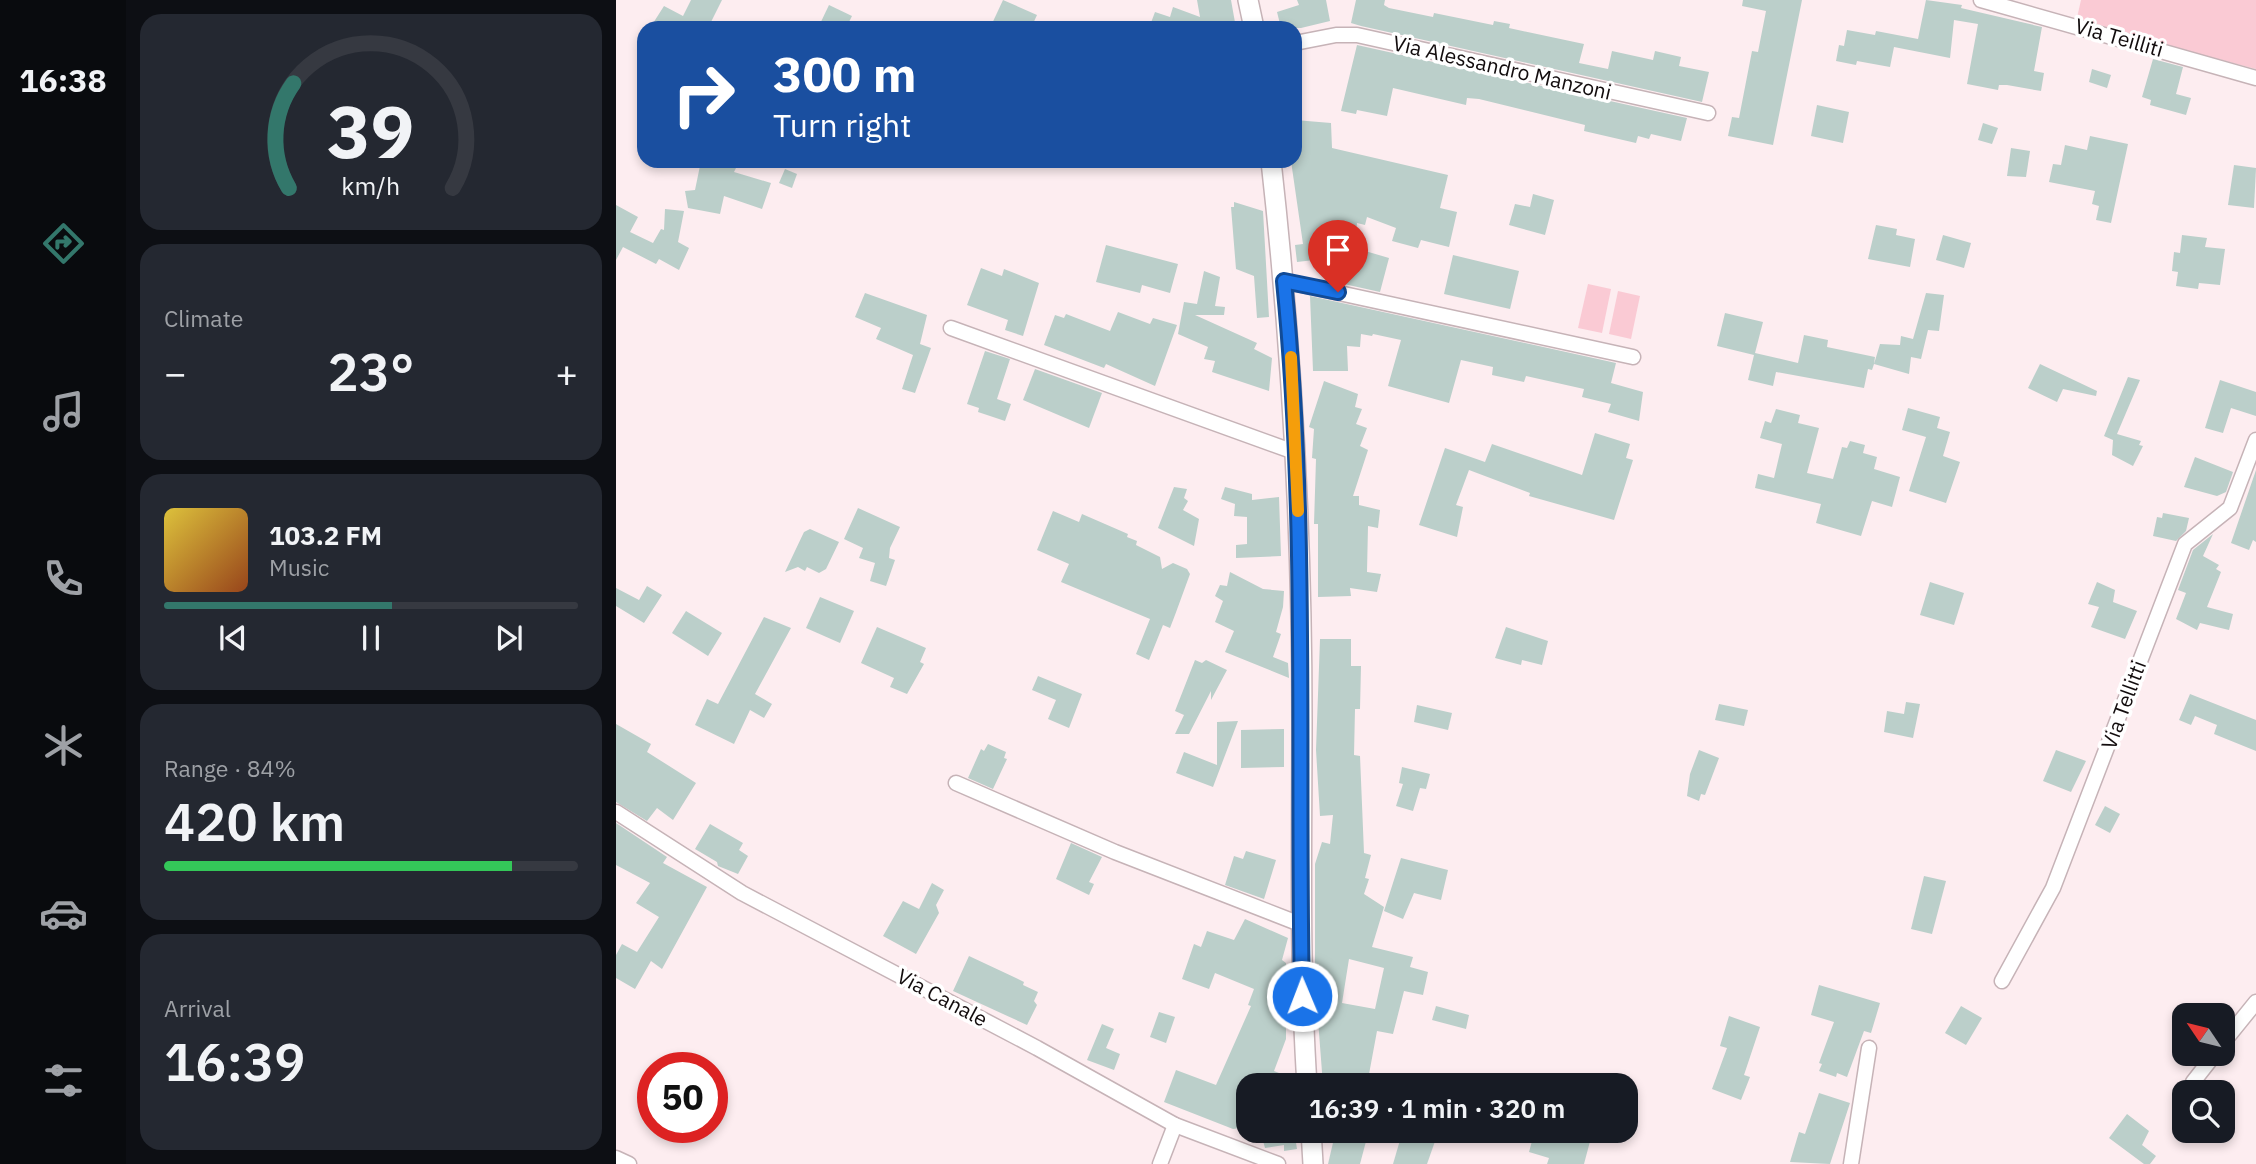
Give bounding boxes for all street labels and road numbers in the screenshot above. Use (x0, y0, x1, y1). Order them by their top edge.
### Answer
street label: Via Teilliti (2072, 11, 2167, 63)
street label: Via Alessandro Manzoni (1390, 28, 1614, 106)
street label: Via Tellitti (2094, 656, 2152, 753)
street label: Via Canale (892, 962, 993, 1033)

